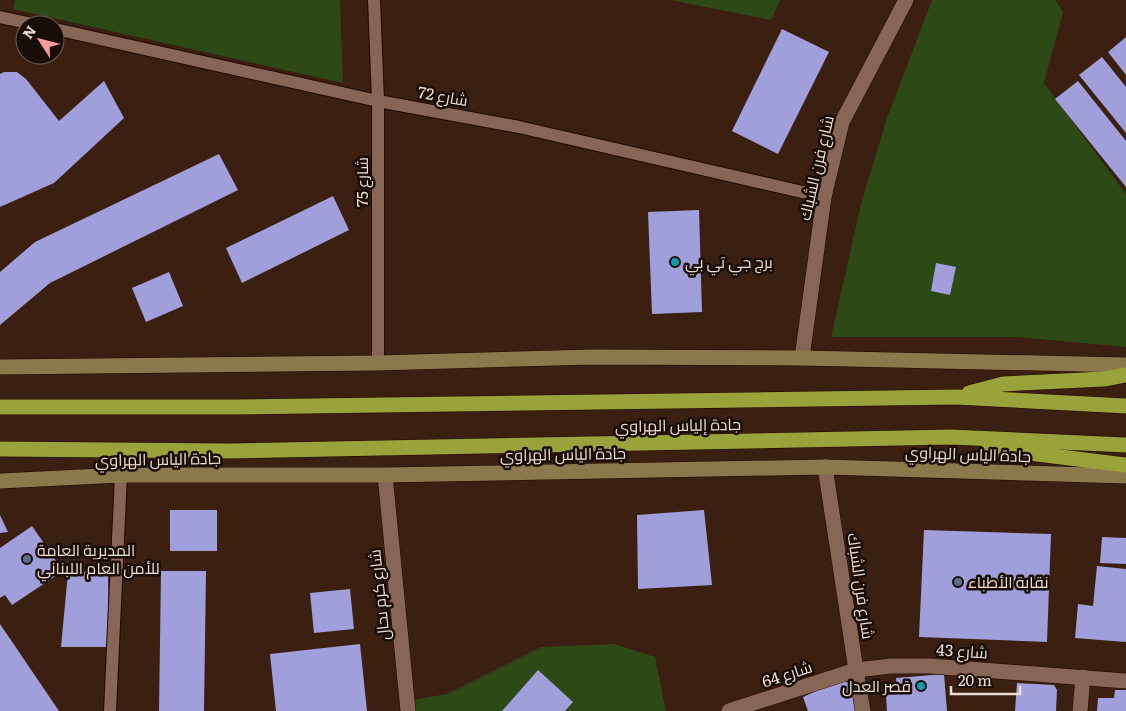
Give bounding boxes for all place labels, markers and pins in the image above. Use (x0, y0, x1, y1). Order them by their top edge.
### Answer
place label: برج جي تي بي (685, 249, 773, 276)
marker: برج جي تي بي (669, 256, 681, 268)
place label: المديرية العامة للأمن العام اللبناني (37, 537, 160, 582)
marker: المديرية العامة للأمن العام اللبناني (21, 553, 33, 565)
place label: نقابة الأطباء (968, 569, 1049, 593)
marker: نقابة الأطباء (952, 576, 964, 588)
place label: قصر العدل (842, 673, 911, 697)
marker: قصر العدل (915, 680, 927, 692)

